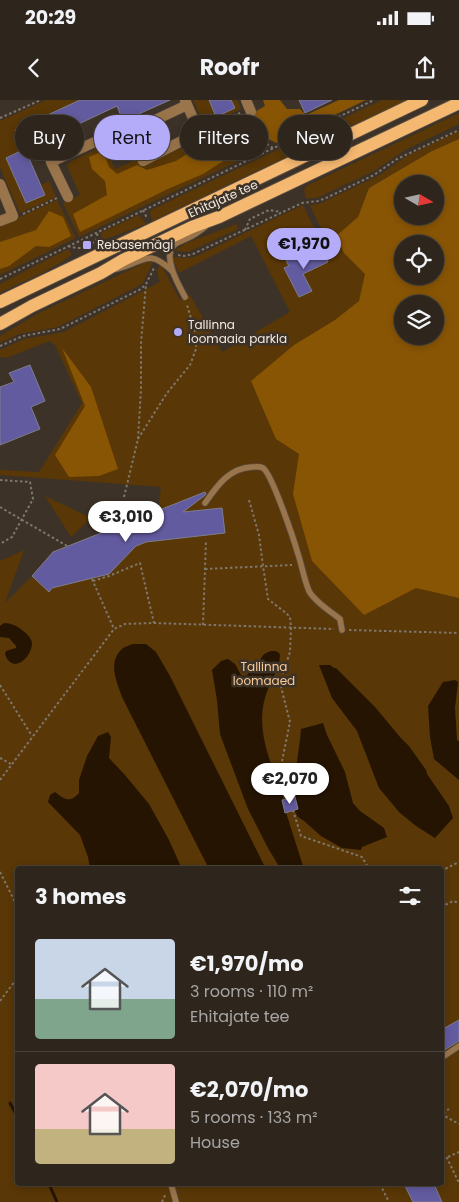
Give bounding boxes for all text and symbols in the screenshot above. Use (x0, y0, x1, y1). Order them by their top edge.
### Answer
text: 20:29 (25, 4, 76, 31)
text: Roofr (200, 52, 259, 83)
icon: back (20, 54, 48, 82)
icon: share (411, 54, 439, 82)
chip: Buy (15, 115, 84, 160)
chip: Rent (94, 115, 170, 160)
chip: Filters (180, 115, 268, 160)
chip: New (278, 115, 352, 160)
north arrow (394, 175, 444, 225)
map controls (394, 175, 444, 345)
street label: Ehitajate tee (185, 176, 260, 221)
pin: €1,970 (263, 228, 345, 270)
text: €1,970 (278, 232, 330, 255)
button: locate (394, 235, 444, 285)
place label: Rebasemägi (97, 236, 173, 253)
marker: Rebasemägi (81, 239, 93, 251)
button: layers (394, 295, 444, 345)
place label: Tallinna loomaaia parkla (188, 316, 287, 347)
marker: Tallinna loomaaia parkla (172, 326, 184, 338)
pin: €3,010 (85, 500, 167, 543)
text: €3,010 (99, 505, 153, 528)
park label: Tallinna loomaaed (233, 658, 295, 689)
pin: €2,070 (249, 762, 331, 805)
text: €2,070 (262, 767, 318, 790)
text: 3 homes (35, 882, 127, 911)
icon: filters (396, 882, 424, 910)
text: €1,970/mo (190, 949, 304, 978)
icon: home (75, 959, 135, 1019)
text: 3 rooms · 110 m² (190, 980, 313, 1003)
text: Ehitajate tee (190, 1005, 290, 1028)
text: €2,070/mo (190, 1075, 308, 1104)
icon: home (75, 1084, 135, 1144)
text: 5 rooms · 133 m² (190, 1106, 318, 1129)
text: House (190, 1131, 240, 1154)

